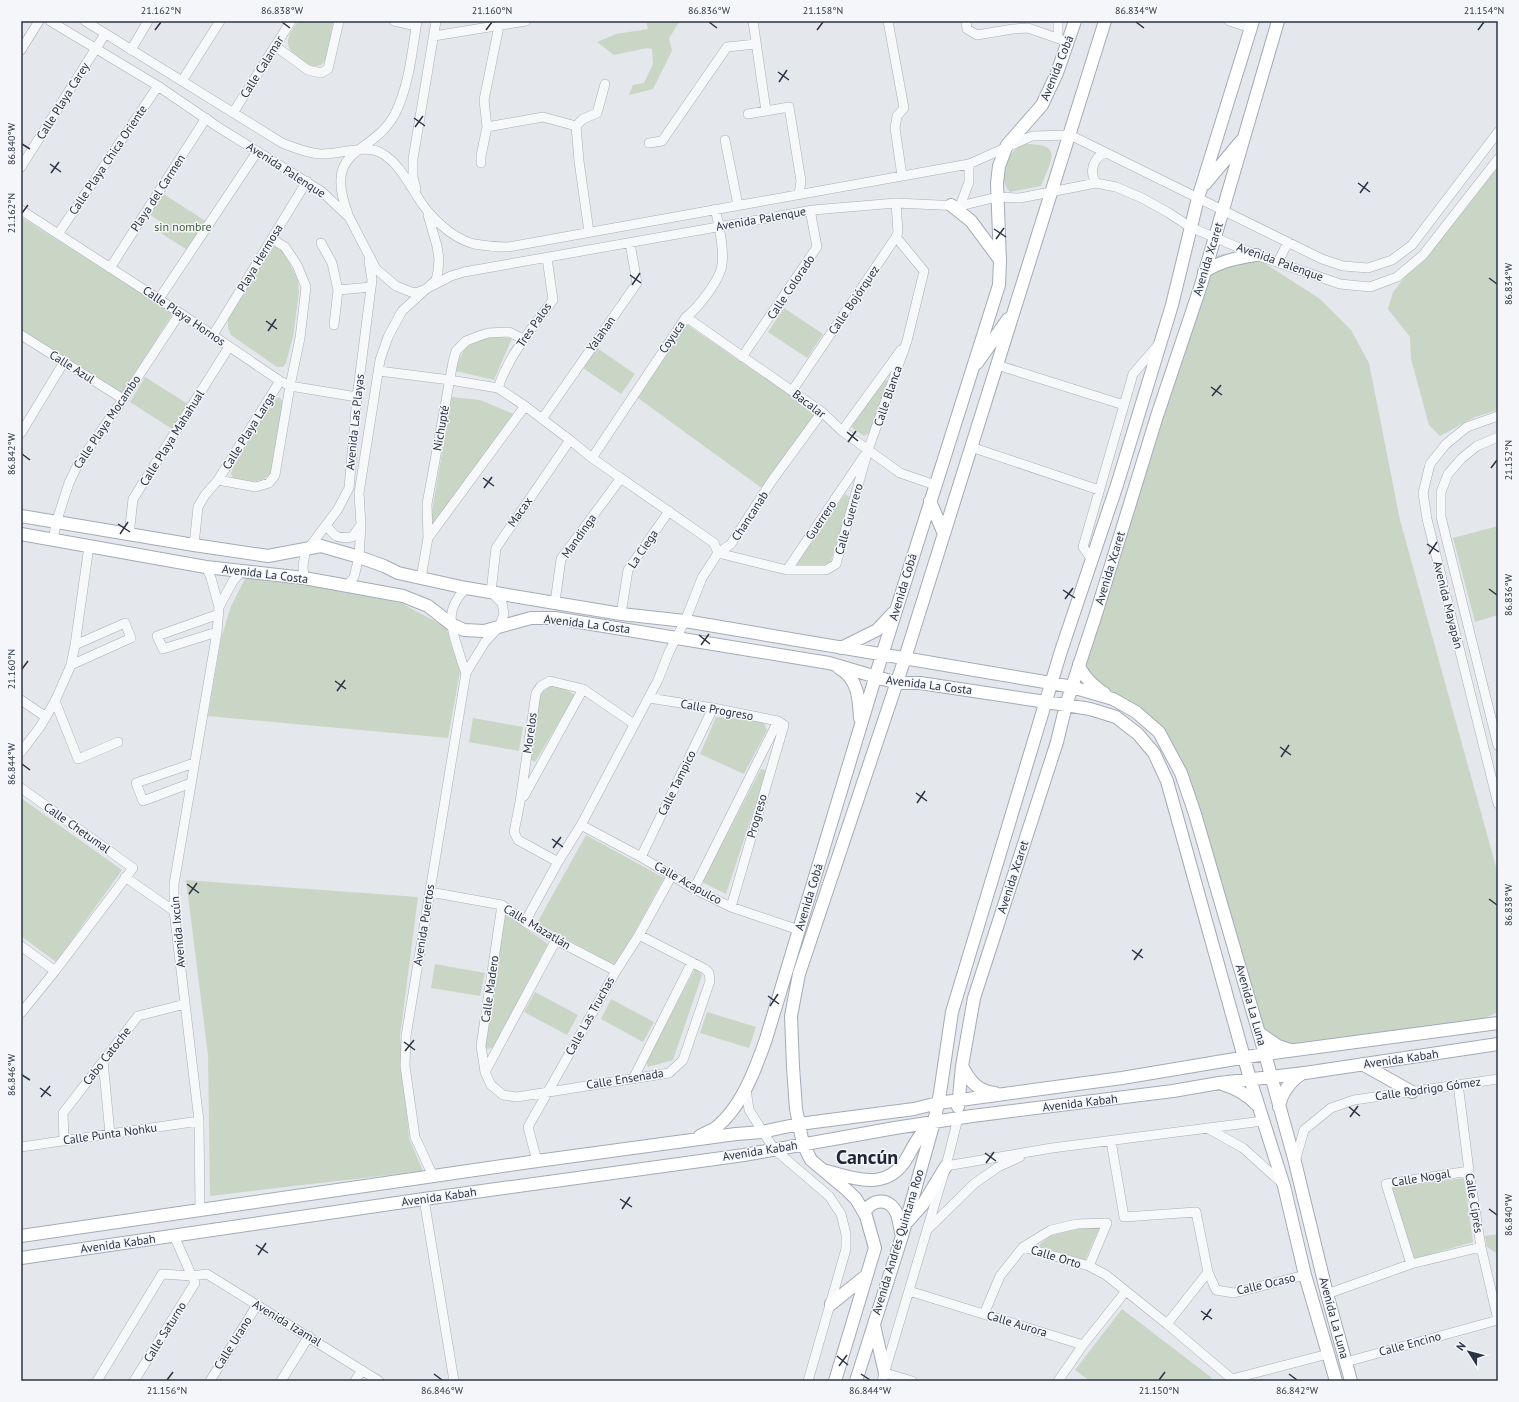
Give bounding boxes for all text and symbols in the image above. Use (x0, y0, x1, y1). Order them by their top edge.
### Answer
text: 21.162°N (141, 4, 181, 17)
text: 86.838°W (261, 4, 304, 17)
text: 21.160°N (472, 4, 512, 17)
text: 86.836°W (688, 4, 731, 17)
text: 21.158°N (803, 4, 843, 17)
text: 86.834°W (1115, 4, 1158, 17)
text: 21.154°N (1464, 4, 1504, 17)
street label: Calle Calamar (236, 33, 287, 101)
street label: Avenida Cobá (1037, 33, 1076, 103)
street label: Calle Playa Carey (33, 59, 92, 142)
street label: Calle Playa Chica Oriente (65, 102, 150, 217)
text: 86.840°W (5, 122, 18, 165)
street label: Avenida Palenque (244, 138, 329, 201)
street label: Playa del Carmen (127, 151, 188, 234)
text: 21.162°N (5, 193, 18, 233)
street label: Avenida Palenque (715, 203, 807, 234)
park label: sin nombre (154, 219, 212, 234)
street label: Avenida Xcaret (1189, 220, 1226, 297)
street label: Playa Hermosa (233, 221, 286, 294)
street label: Avenida Palenque (1235, 239, 1326, 284)
street label: Calle Colorado (763, 252, 818, 322)
street label: Calle Bojórquez (825, 262, 882, 337)
text: 86.834°W (1502, 262, 1515, 305)
street label: Calle Playa Hornos (140, 282, 228, 349)
street label: Tres Palos (513, 299, 554, 350)
street label: Yalahan (583, 313, 618, 355)
street label: Coyuca (655, 318, 688, 356)
street label: Calle Azul (47, 347, 98, 387)
street label: Calle Blanca (870, 363, 905, 428)
street label: Calle Playa Mocambo (70, 372, 143, 471)
street label: Avenida Las Playas (342, 373, 367, 471)
street label: Bacalar (790, 386, 829, 421)
street label: Calle Playa Mahahual (136, 387, 207, 488)
street label: Calle Playa Larga (219, 389, 278, 472)
street label: Nichupté (429, 404, 452, 452)
text: 86.842°W (5, 432, 18, 475)
text: 21.152°N (1502, 440, 1515, 480)
street label: Calle Guerrero (831, 481, 866, 556)
street label: Chancanab (728, 488, 771, 543)
street label: Macax (504, 494, 535, 530)
street label: Guerrero (802, 497, 839, 542)
street label: Mandinga (558, 511, 599, 561)
street label: La Ciega (624, 526, 661, 571)
street label: Avenida Xcaret (1091, 529, 1128, 606)
street label: Avenida Cobá (885, 552, 920, 622)
street label: Avenida Mayapán (1430, 560, 1467, 650)
street label: Avenida La Costa (221, 561, 309, 586)
text: 86.836°W (1502, 573, 1515, 616)
street label: Avenida La Costa (543, 611, 631, 636)
text: 21.160°N (5, 649, 18, 689)
street label: Avenida La Costa (885, 672, 973, 697)
street label: Calle Progreso (679, 696, 755, 723)
street label: Morelos (519, 712, 540, 754)
text: 86.844°W (5, 742, 18, 785)
street label: Calle Tampico (654, 748, 699, 818)
street label: Progreso (743, 792, 770, 840)
street label: Calle Chetumal (41, 799, 114, 856)
street label: Avenida Xcaret (994, 838, 1031, 915)
street label: Calle Acapulco (652, 858, 725, 907)
street label: Avenida Cobá (791, 862, 826, 932)
street label: Avenida Puertos (410, 883, 437, 967)
text: 86.838°W (1502, 883, 1515, 926)
street label: Avenida Ixcún (167, 896, 188, 968)
street label: Calle Mazatlán (501, 901, 574, 953)
street label: Calle Madero (477, 955, 502, 1023)
street label: Avenida La Luna (1233, 963, 1270, 1047)
street label: Calle Las Truchas (562, 974, 617, 1058)
street label: Cabo Catoche (79, 1024, 134, 1088)
street label: Avenida Kabah (1362, 1046, 1439, 1071)
text: 86.846°W (5, 1053, 18, 1096)
street label: Calle Ensenada (585, 1065, 665, 1092)
street label: Calle Rodrigo Gómez (1374, 1074, 1482, 1103)
street label: Avenida Kabah (1041, 1090, 1118, 1115)
street label: Calle Punta Nohku (62, 1119, 158, 1148)
street label: Avenida Kabah (721, 1137, 798, 1164)
district label: Cancún (836, 1144, 898, 1170)
street label: Calle Nogal (1390, 1165, 1452, 1190)
street label: Avenida Andrés Quintana Roo (868, 1167, 927, 1316)
street label: Calle Ciprés (1462, 1172, 1487, 1234)
street label: Avenida Kabah (400, 1184, 477, 1209)
text: 86.840°W (1502, 1193, 1515, 1236)
street label: Avenida Kabah (79, 1231, 156, 1256)
street label: Calle Orto (1029, 1242, 1083, 1271)
street label: Calle Ocaso (1235, 1269, 1297, 1298)
street label: Avenida La Luna (1316, 1275, 1353, 1360)
street label: Avenida Izamal (250, 1296, 325, 1349)
street label: Calle Saturno (140, 1299, 189, 1365)
street label: Calle Aurora (985, 1307, 1049, 1340)
street label: Calle Urano (210, 1313, 255, 1372)
street label: Calle Encino (1377, 1328, 1442, 1359)
north arrow (1449, 1332, 1489, 1372)
text: N (1453, 1339, 1469, 1353)
text: 21.156°N (147, 1384, 187, 1397)
text: 86.846°W (421, 1384, 464, 1397)
text: 86.844°W (849, 1384, 892, 1397)
text: 21.150°N (1139, 1384, 1179, 1397)
text: 86.842°W (1276, 1384, 1319, 1397)

